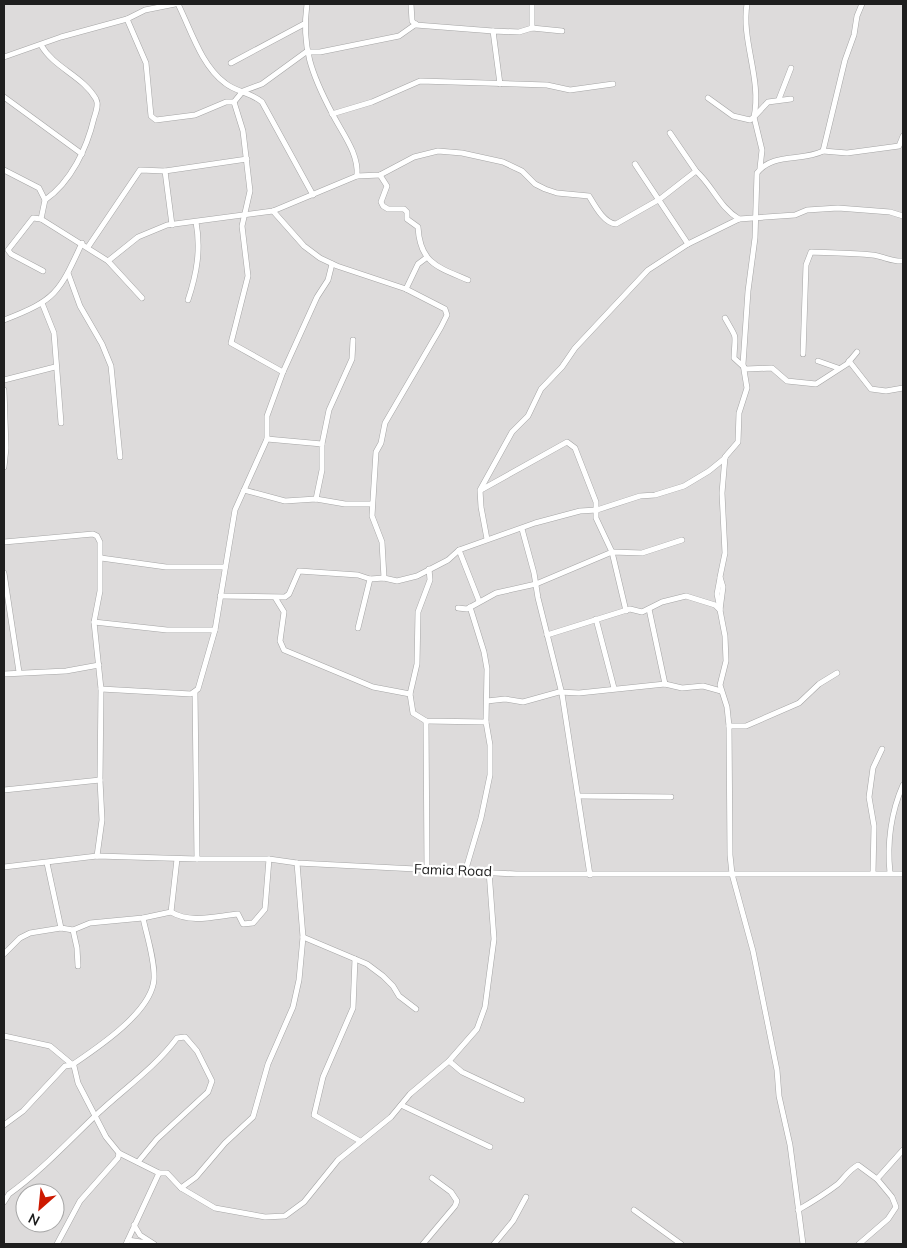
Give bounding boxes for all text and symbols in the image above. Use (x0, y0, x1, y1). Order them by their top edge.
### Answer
street label: Famia Road (414, 860, 492, 880)
north arrow (15, 1183, 65, 1233)
text: N (25, 1209, 43, 1230)

